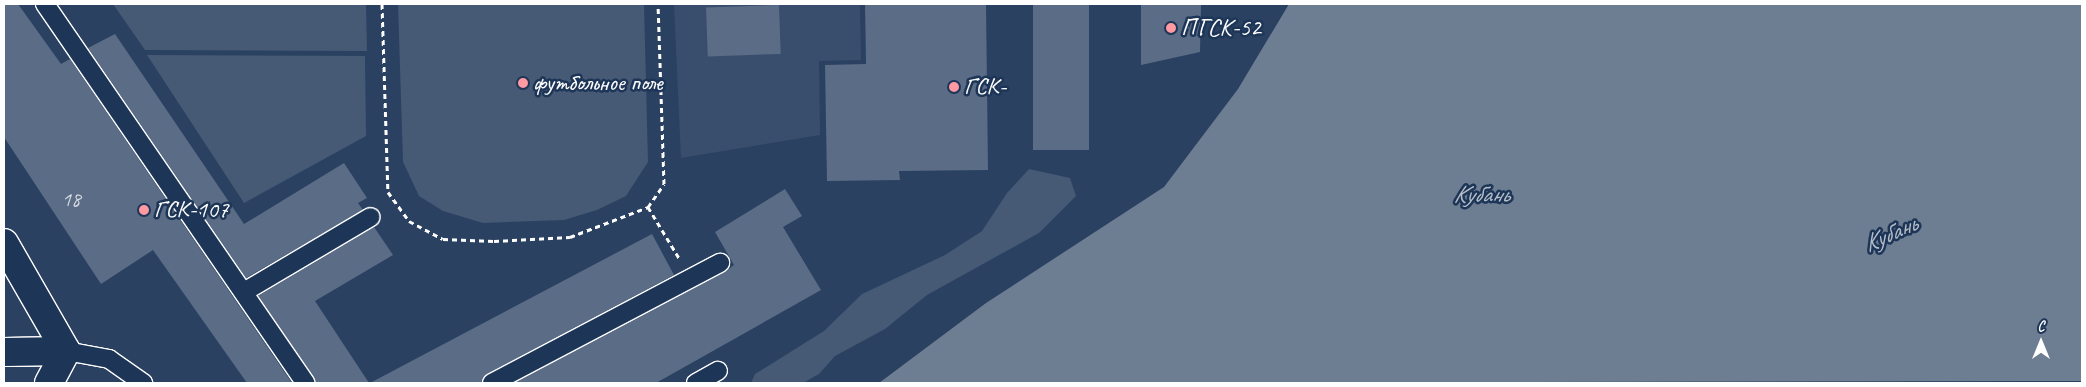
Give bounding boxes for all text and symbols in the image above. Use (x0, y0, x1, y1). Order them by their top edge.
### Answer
place label: ПГСК-52 (1181, 14, 1261, 42)
marker: ПГСК-52 (1165, 22, 1177, 34)
place label: футбольное поле (533, 69, 663, 97)
place label: ГСК- (964, 73, 1006, 101)
marker: футбольное поле (517, 77, 529, 89)
marker: ГСК- (948, 81, 960, 93)
water label: Кубань (1453, 179, 1509, 209)
house number: 18 (62, 186, 80, 212)
place label: ГСК-107 (154, 196, 229, 224)
marker: ГСК-107 (138, 204, 150, 216)
water label: Кубань (1858, 209, 1922, 259)
north arrow (2016, 317, 2066, 367)
text: С (2038, 318, 2044, 335)

